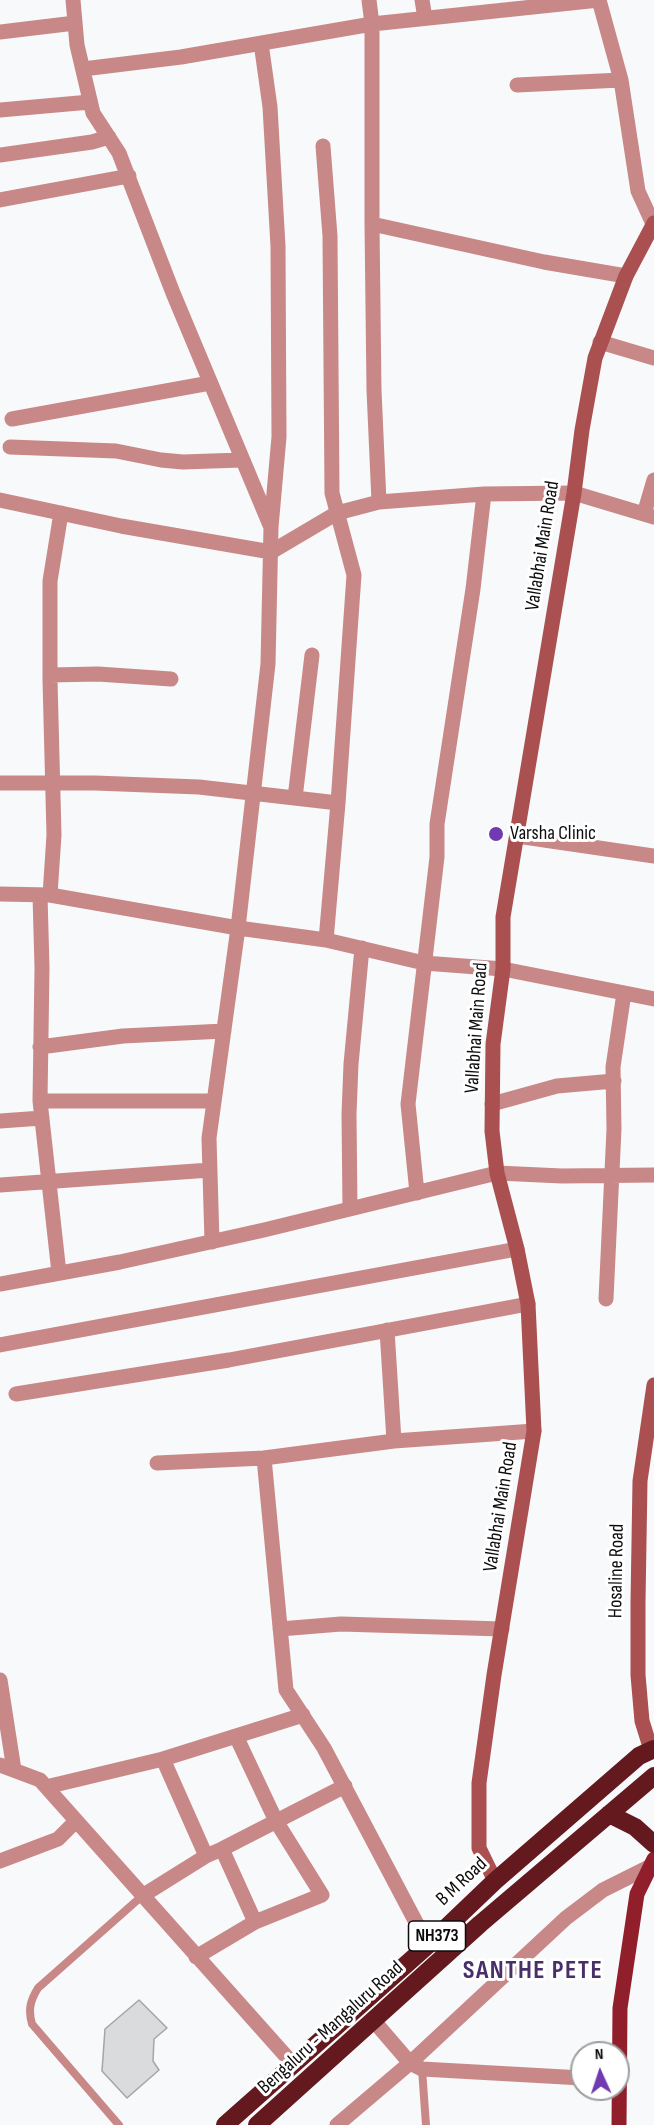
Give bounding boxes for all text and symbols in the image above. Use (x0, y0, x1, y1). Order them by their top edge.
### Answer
street label: Vallabhai Main Road (521, 479, 565, 613)
place label: Varsha Clinic (510, 822, 596, 846)
marker: Varsha Clinic (487, 825, 505, 843)
street label: Vallabhai Main Road (460, 962, 494, 1094)
street label: Vallabhai Main Road (479, 1440, 523, 1574)
street label: Hosaline Road (604, 1524, 630, 1618)
street label: B M Road (432, 1853, 492, 1911)
road number: NH373 (408, 1921, 466, 1951)
district label: SANTHE PETE (463, 1955, 603, 1987)
street label: Bengaluru - Mangaluru Road (253, 1956, 409, 2100)
north arrow (570, 2041, 630, 2101)
text: N (594, 2045, 604, 2064)

